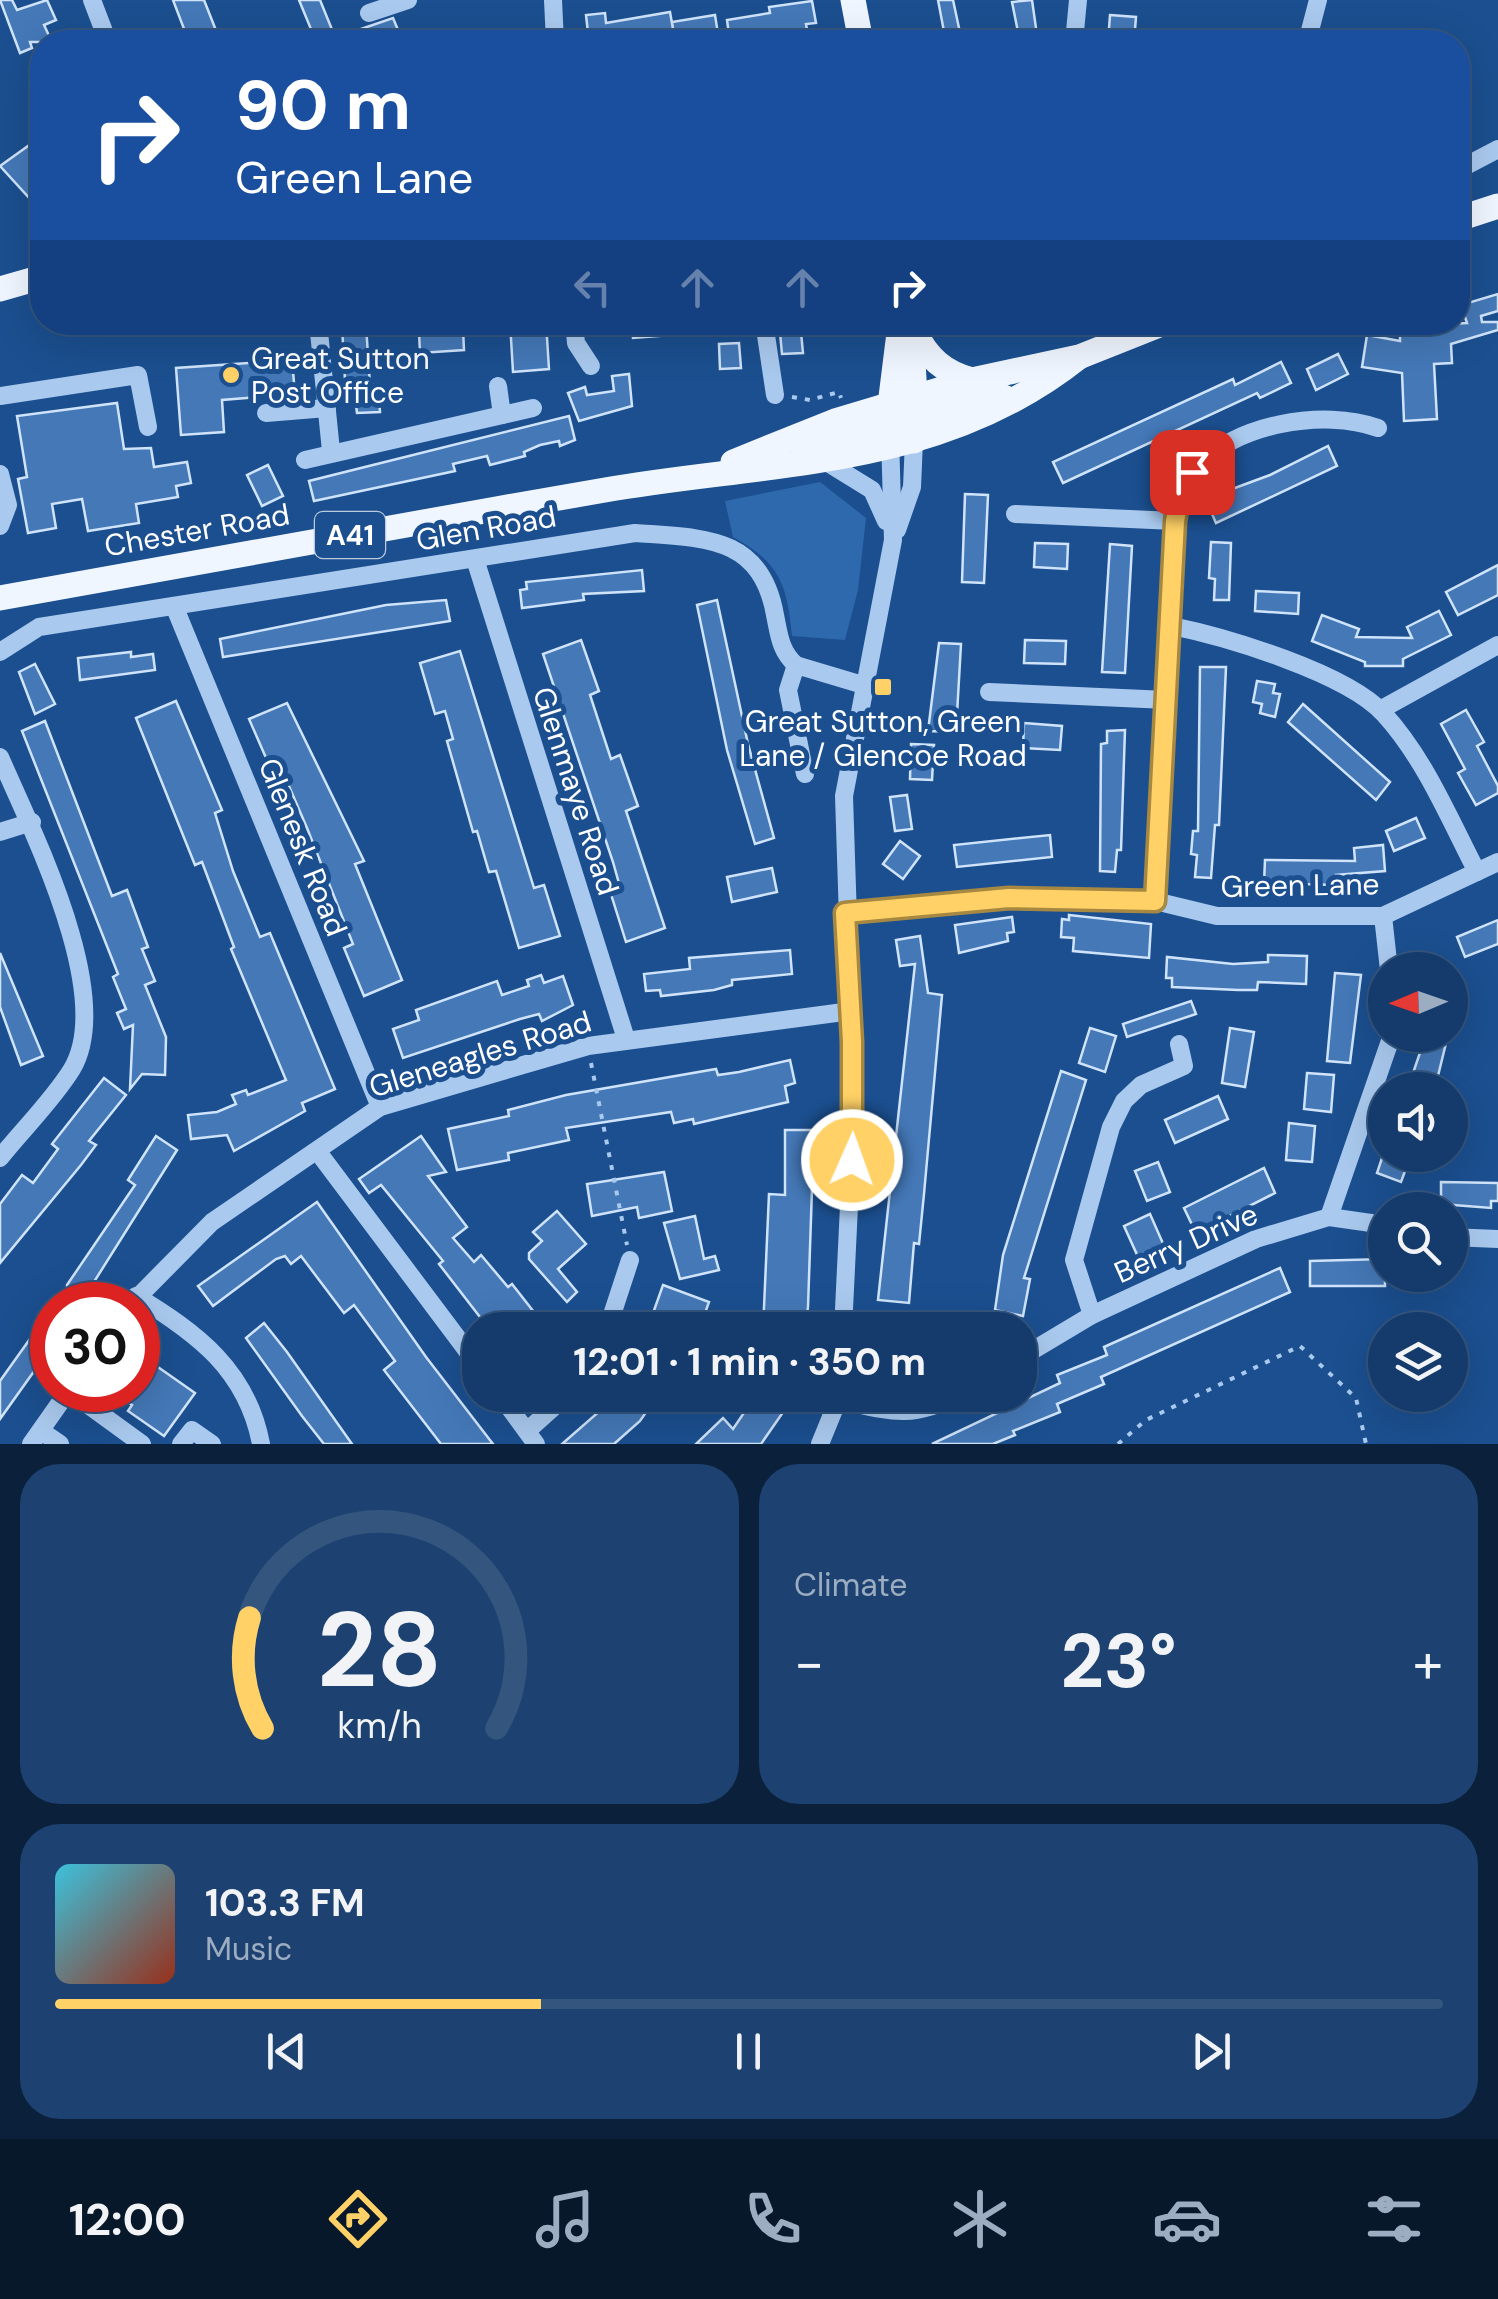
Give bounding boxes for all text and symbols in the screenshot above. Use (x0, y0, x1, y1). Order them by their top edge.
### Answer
text: 90 m (235, 60, 411, 151)
icon: right (70, 70, 200, 200)
text: Green Lane (235, 148, 473, 207)
icon: left (565, 260, 620, 315)
icon: ahead (670, 260, 725, 315)
icon: ahead (775, 260, 830, 315)
icon: right (880, 260, 935, 315)
place label: Great Sutton Post Office (251, 339, 430, 412)
marker: Great Sutton Post Office (220, 364, 242, 386)
pin (1150, 430, 1235, 515)
icon: arrive (1165, 445, 1220, 500)
street label: Chester Road (101, 495, 293, 565)
street label: Glen Road (413, 497, 559, 559)
road number: A41 (315, 512, 385, 558)
marker: Great Sutton, Green Lane / Glencoe Road (872, 676, 894, 698)
street label: Glenmaye Road (524, 682, 628, 900)
place label: Great Sutton, Green Lane / Glencoe Road (739, 702, 1027, 775)
street label: Glenesk Road (250, 752, 356, 942)
street label: Green Lane (1220, 864, 1380, 906)
north arrow (1368, 952, 1468, 1052)
map controls (1368, 952, 1468, 1412)
street label: Gleneagles Road (364, 1002, 596, 1106)
button: sound (1368, 1072, 1468, 1172)
position arrow (800, 1108, 904, 1212)
button: search (1368, 1192, 1468, 1292)
street label: Berry Drive (1108, 1194, 1264, 1292)
speed limit sign: 30 (30, 1282, 160, 1412)
button: layers (1368, 1312, 1468, 1412)
text: 12:01 · 1 min · 350 m (573, 1337, 926, 1387)
text: Climate (794, 1564, 908, 1606)
text: 28 (317, 1583, 442, 1718)
text: 23° (1060, 1613, 1177, 1710)
text: − (794, 1627, 824, 1699)
text: + (1413, 1627, 1443, 1699)
text: km/h (337, 1703, 422, 1749)
text: 103.3 FM (205, 1878, 365, 1928)
text: Music (205, 1928, 292, 1970)
icon: previous (259, 2024, 314, 2079)
icon: pause (721, 2024, 776, 2079)
icon: next (1184, 2024, 1239, 2079)
icon: directions (323, 2184, 393, 2254)
icon: music (530, 2184, 600, 2254)
icon: phone (738, 2184, 808, 2254)
icon: climate (945, 2184, 1015, 2254)
icon: car (1152, 2184, 1222, 2254)
icon: filters (1359, 2184, 1429, 2254)
text: 12:00 (69, 2190, 186, 2249)

